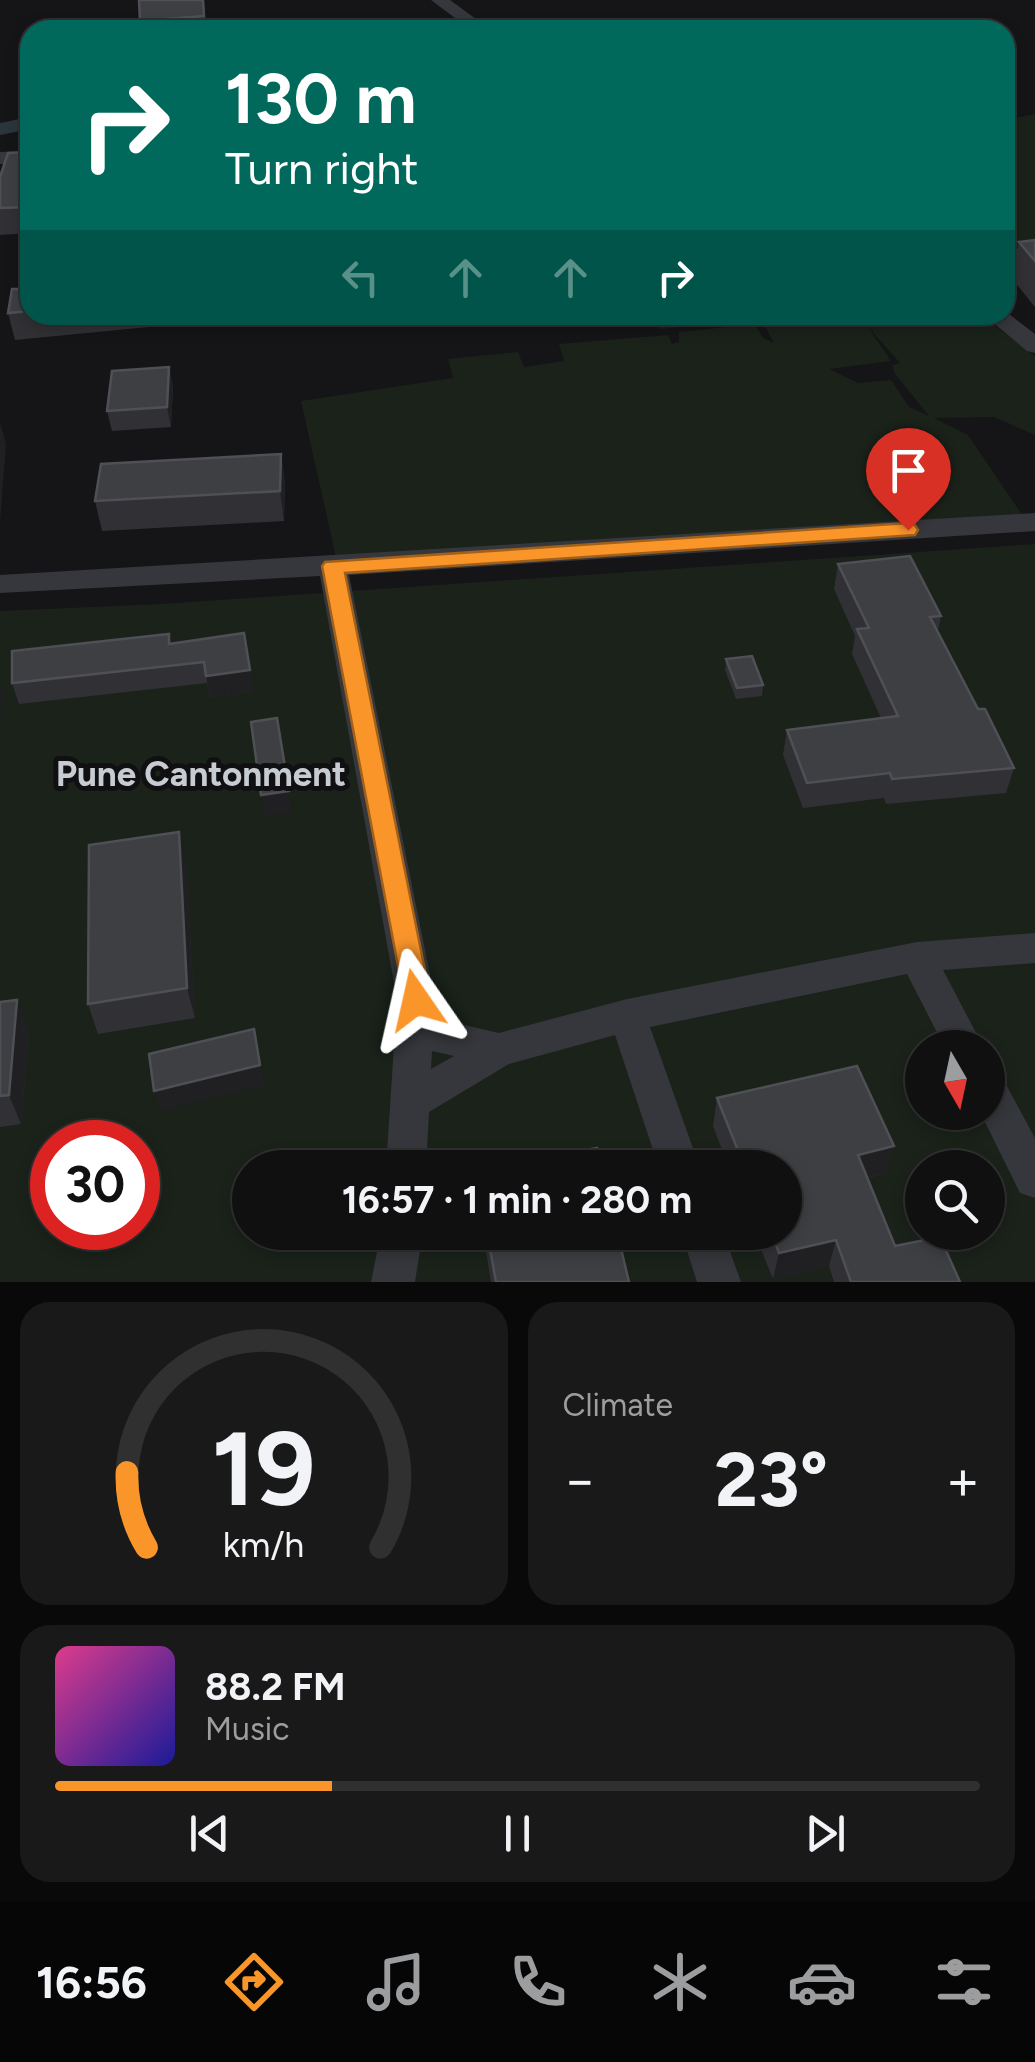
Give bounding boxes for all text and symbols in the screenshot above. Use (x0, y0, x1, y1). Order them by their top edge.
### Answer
text: 130 m (225, 56, 417, 141)
icon: right (60, 60, 190, 190)
text: Turn right (225, 141, 418, 195)
icon: left (333, 250, 388, 305)
icon: ahead (438, 250, 493, 305)
icon: ahead (543, 250, 598, 305)
icon: right (648, 250, 703, 305)
pin (866, 428, 951, 531)
icon: arrive (881, 443, 936, 498)
district label: Pune Cantonment (56, 753, 346, 795)
position arrow (364, 948, 468, 1052)
north arrow (905, 1030, 1005, 1130)
map controls (905, 1030, 1005, 1250)
speed limit sign: 30 (30, 1120, 160, 1250)
button: search (905, 1150, 1005, 1250)
text: 16:57 · 1 min · 280 m (342, 1177, 692, 1223)
text: Climate (563, 1386, 673, 1424)
text: 19 (212, 1406, 316, 1531)
text: 23° (715, 1435, 828, 1525)
text: − (563, 1447, 597, 1513)
text: + (946, 1447, 980, 1513)
text: km/h (223, 1523, 305, 1566)
text: 88.2 FM (205, 1664, 346, 1710)
text: Music (205, 1710, 290, 1748)
icon: previous (182, 1806, 237, 1861)
icon: pause (490, 1806, 545, 1861)
icon: next (798, 1806, 853, 1861)
icon: directions (219, 1947, 289, 2017)
icon: music (361, 1947, 431, 2017)
icon: phone (503, 1947, 573, 2017)
icon: climate (645, 1947, 715, 2017)
icon: car (787, 1947, 857, 2017)
icon: filters (929, 1947, 999, 2017)
text: 16:56 (36, 1955, 147, 2009)

